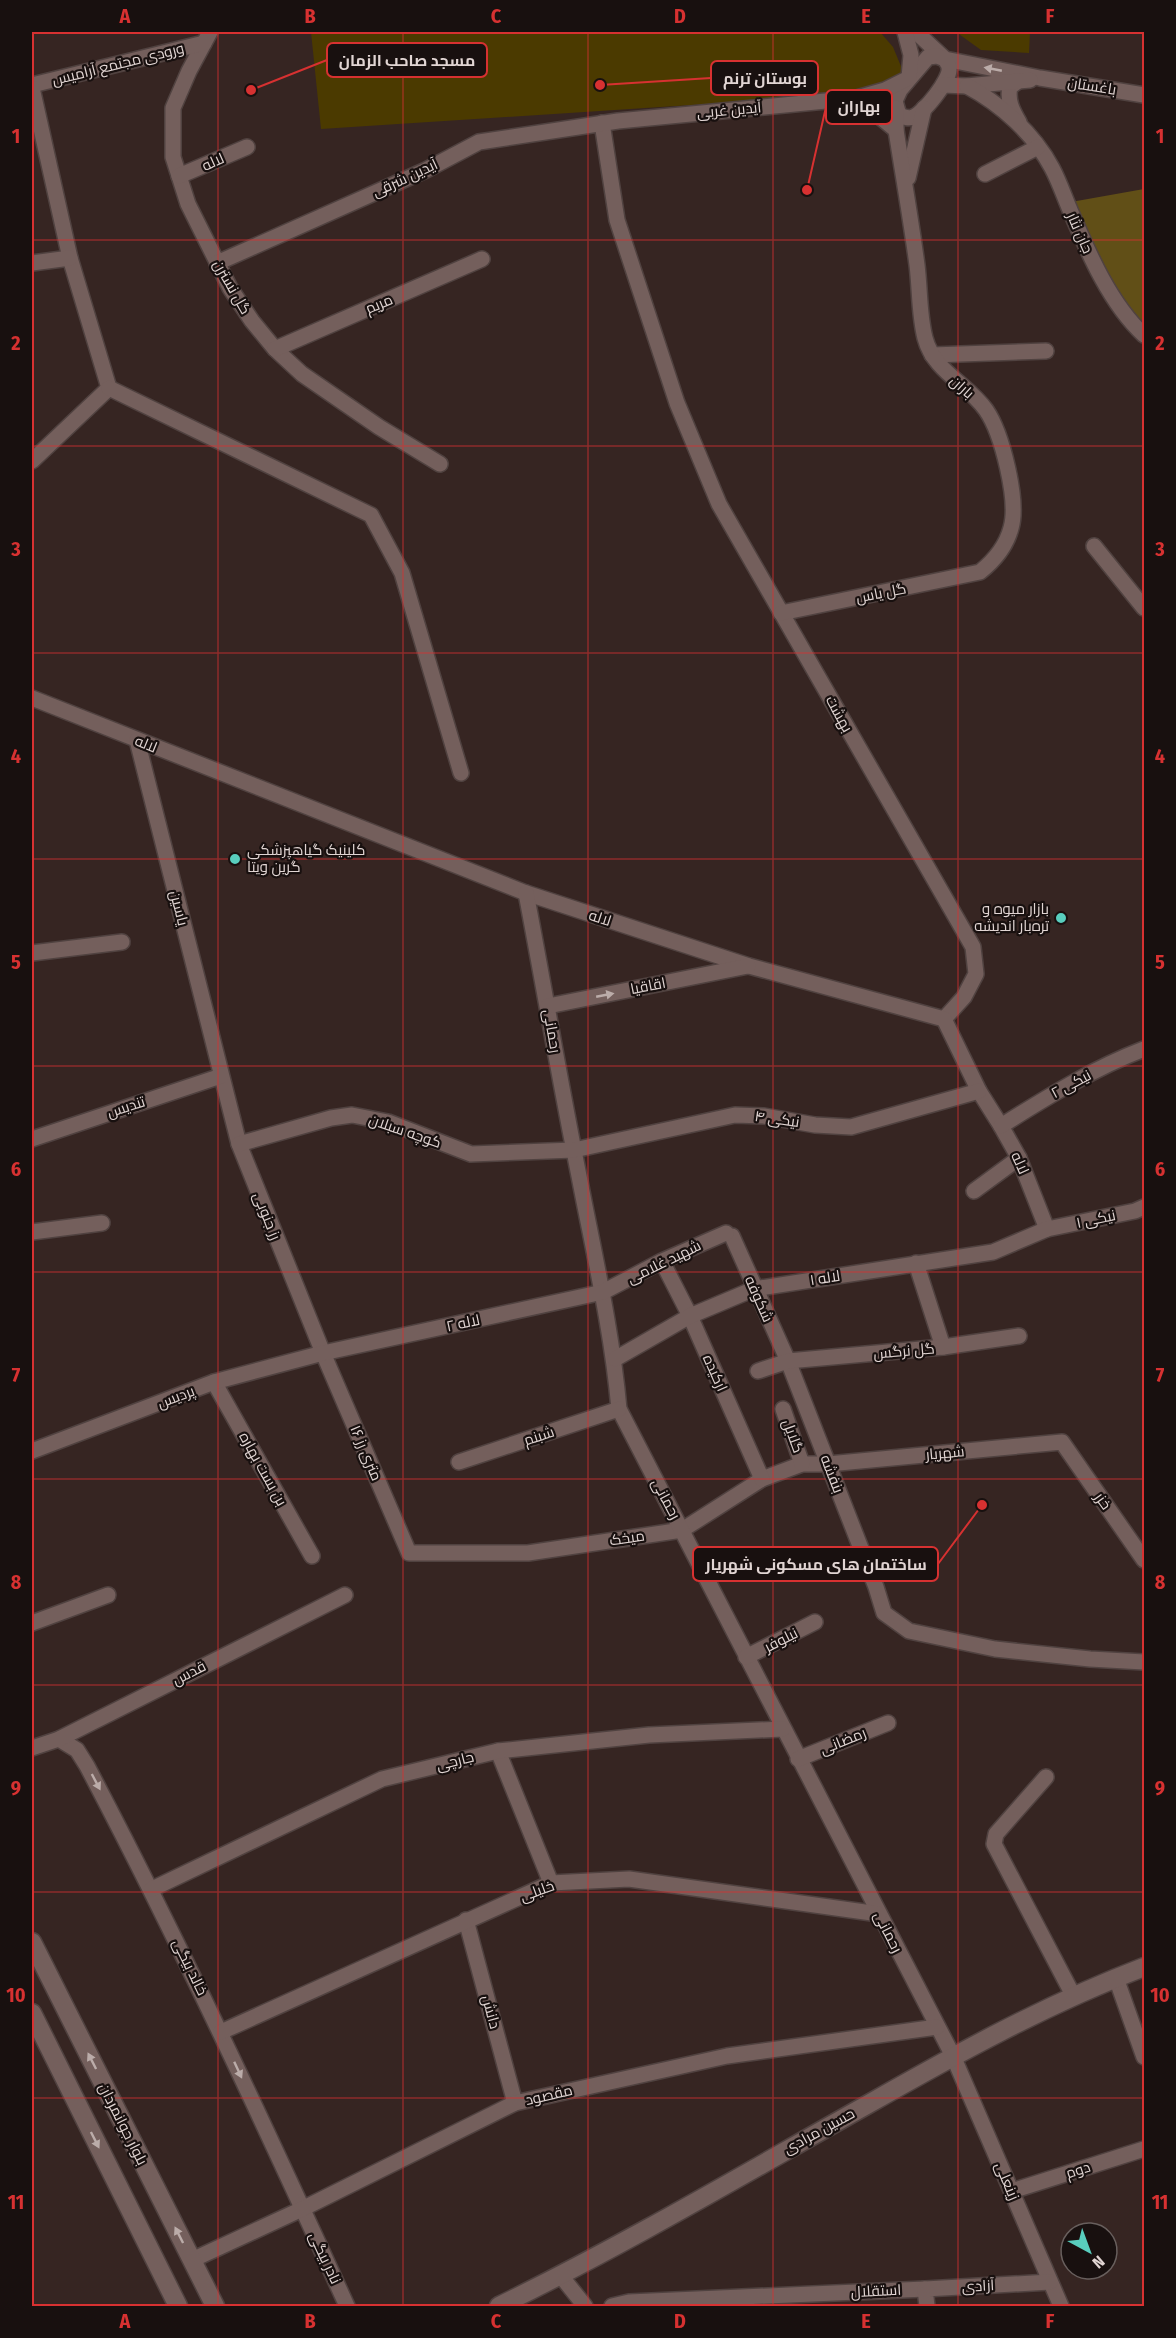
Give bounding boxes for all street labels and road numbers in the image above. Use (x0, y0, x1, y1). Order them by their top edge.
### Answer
street label: ورودی مجتمع آرامیس (50, 39, 186, 91)
street label: باغستان (1066, 73, 1118, 100)
street label: آیدین غربی (696, 98, 762, 123)
street label: لاله (199, 149, 227, 175)
street label: آیدین شرقی (369, 155, 441, 202)
street label: جان نثار (1062, 209, 1097, 257)
street label: گل نسترن (208, 257, 255, 318)
street label: مریم (363, 290, 396, 319)
street label: باران (945, 371, 978, 403)
street label: گل یاس (854, 579, 908, 608)
street label: بهشت (821, 693, 856, 736)
street label: لاله (132, 731, 160, 757)
street label: یاسین (165, 888, 192, 928)
street label: لاله (587, 906, 613, 930)
street label: اقاقیا (629, 974, 667, 998)
street label: رحمانی (538, 1008, 565, 1054)
street label: نیکی ۲ (1048, 1066, 1095, 1103)
street label: تندیس (105, 1092, 148, 1123)
street label: نیکی ۴ (753, 1107, 801, 1132)
street label: کوچه سبلان (366, 1110, 444, 1153)
street label: لاله (1007, 1149, 1033, 1177)
street label: رز جنوبی (248, 1189, 285, 1243)
street label: نیکی ۱ (1075, 1206, 1118, 1233)
street label: شهید غلامی (624, 1236, 704, 1289)
street label: لاله ۱ (808, 1267, 842, 1289)
street label: شکوفه (741, 1273, 777, 1325)
street label: لاله ۲ (445, 1311, 481, 1335)
street label: گل نرگس (873, 1339, 935, 1364)
street label: ارکیده (699, 1352, 731, 1394)
street label: پردیس (155, 1382, 198, 1413)
street label: گلایل (778, 1417, 807, 1456)
street label: ۱۶ متری رز (345, 1422, 386, 1484)
street label: شبنم (521, 1423, 557, 1450)
street label: بن بست بهاره (234, 1429, 291, 1510)
street label: شهریار (924, 1442, 965, 1465)
street label: بنفشه (817, 1452, 847, 1496)
street label: رحمانی (647, 1475, 684, 1523)
street label: خزر (1090, 1488, 1115, 1513)
street label: میخک (608, 1527, 646, 1549)
street label: نیلوفر (760, 1624, 801, 1656)
street label: قدس (169, 1657, 209, 1690)
street label: رمضانی (817, 1724, 869, 1759)
street label: جارچی (434, 1748, 476, 1775)
street label: خلیلی (517, 1877, 557, 1906)
street label: رحمانی (869, 1908, 906, 1956)
street label: خالد بیگی (168, 1936, 211, 1999)
street label: دانش (477, 1993, 504, 2031)
street label: بلوار جوانمردان (94, 2080, 151, 2169)
street label: مقصود (524, 2081, 574, 2109)
street label: حسین مرادی (780, 2104, 858, 2159)
street label: دوم (1063, 2158, 1093, 2183)
street label: زینعلی (990, 2159, 1023, 2203)
street label: نادر بیگی (304, 2229, 345, 2287)
street label: آزادی (961, 2276, 995, 2297)
street label: استقلال (850, 2281, 902, 2301)

